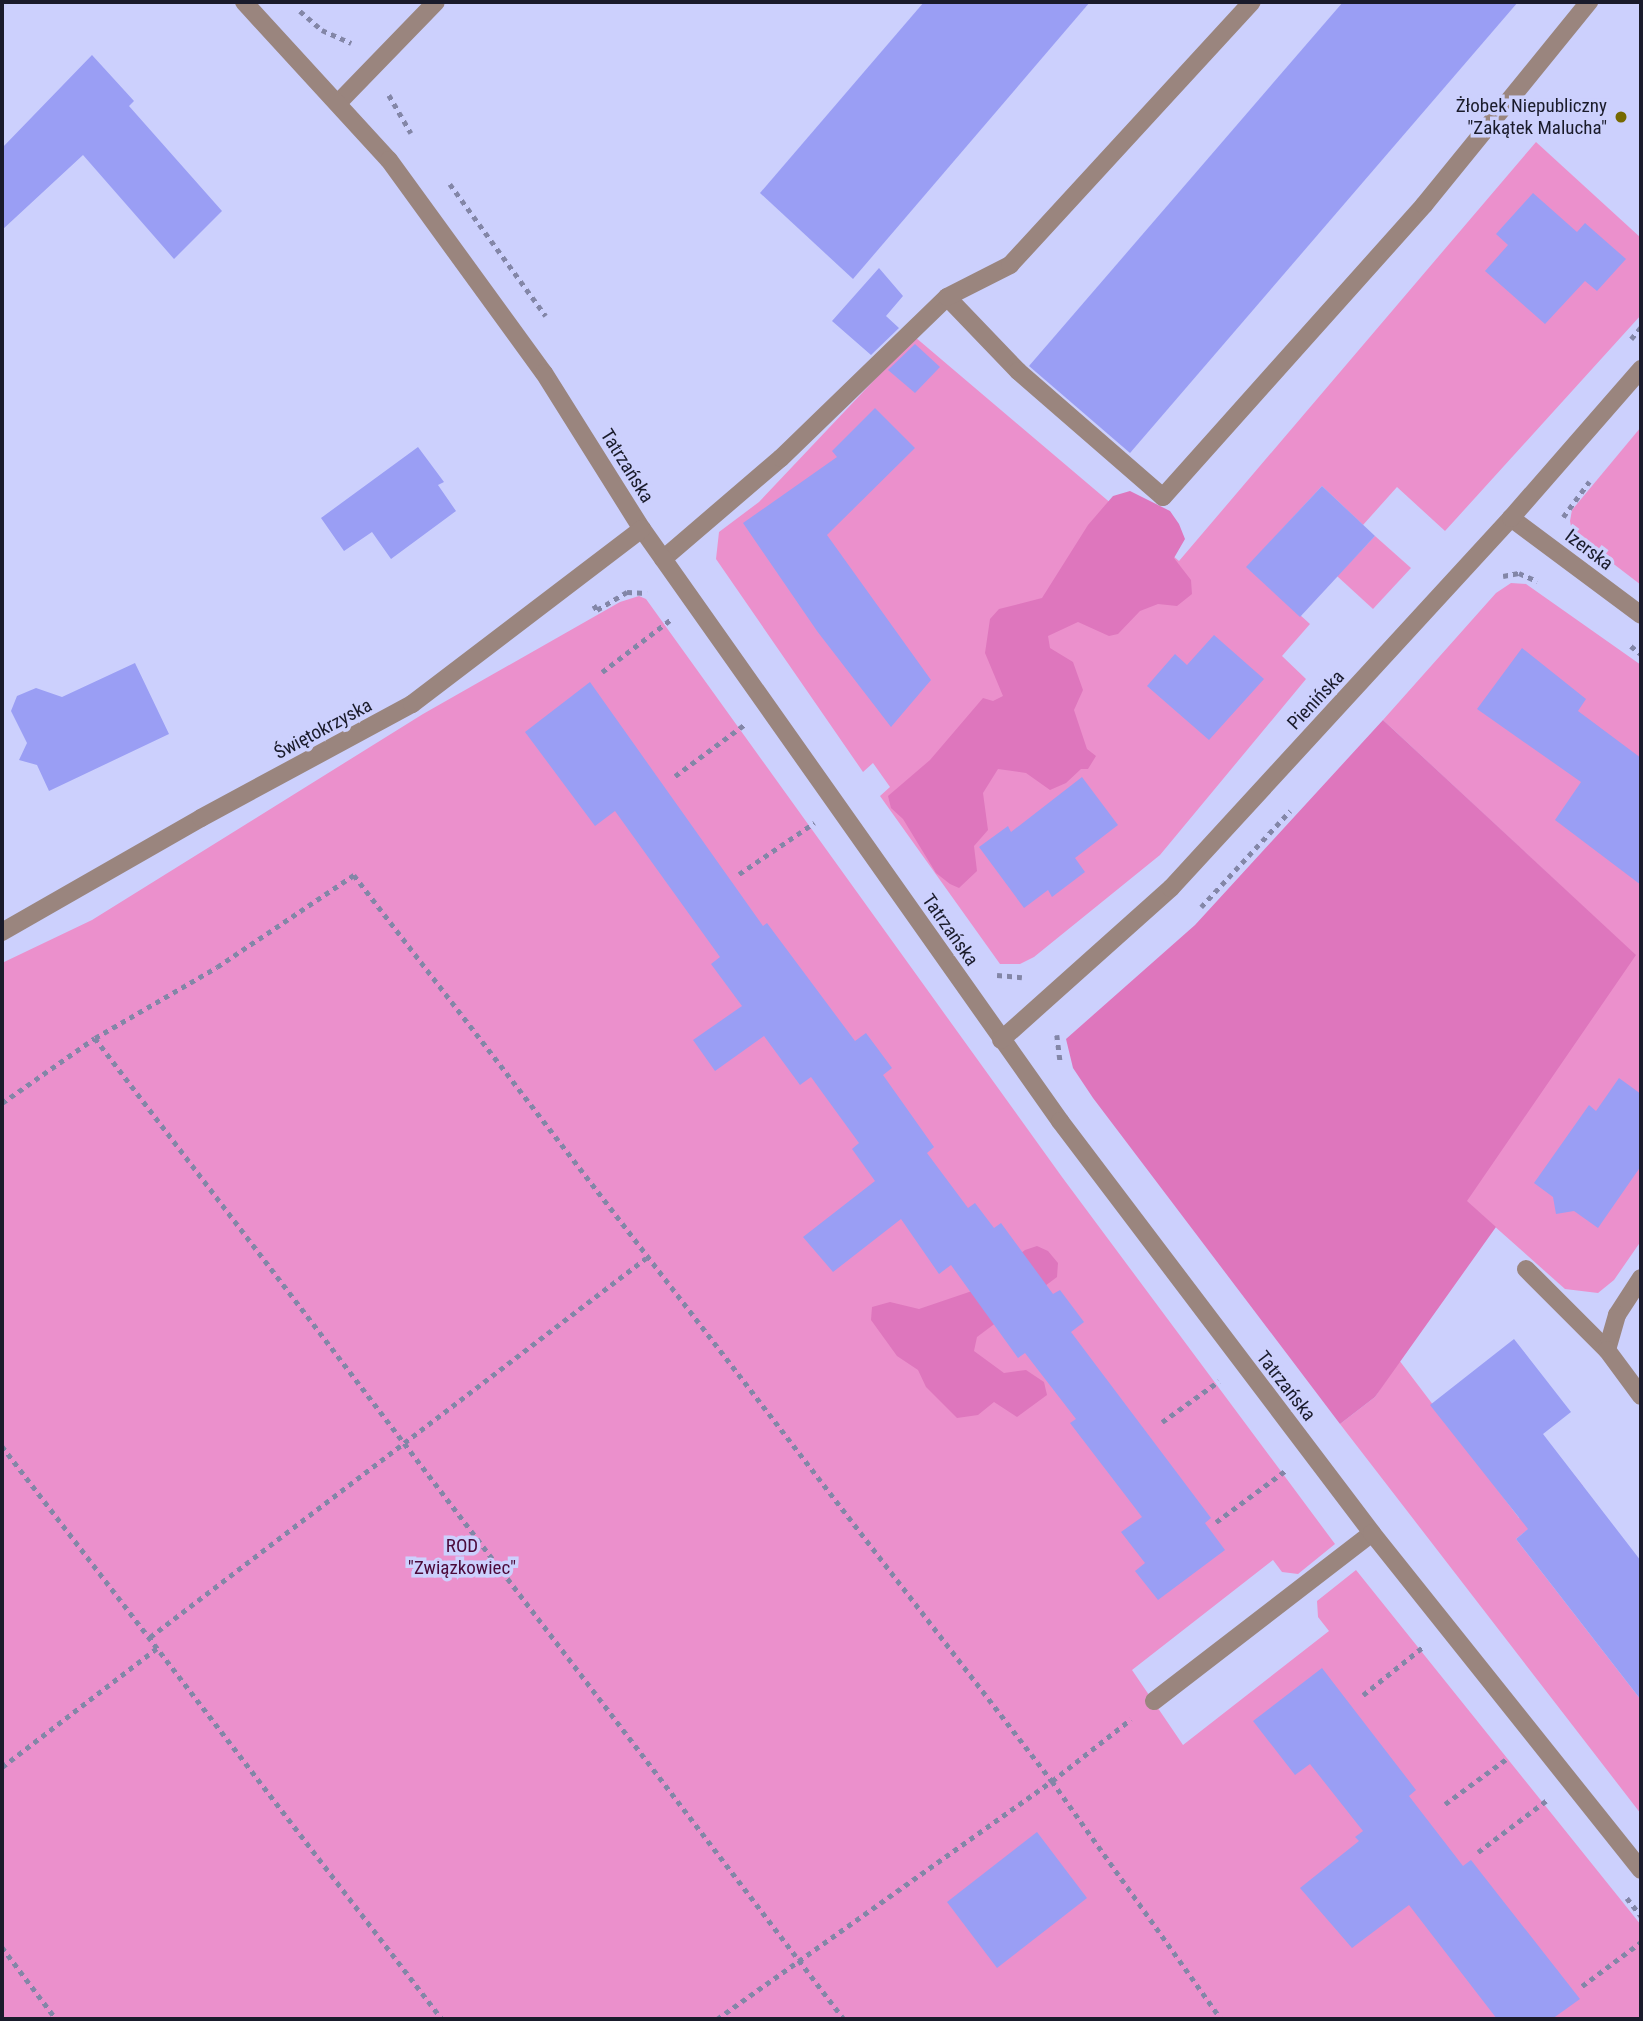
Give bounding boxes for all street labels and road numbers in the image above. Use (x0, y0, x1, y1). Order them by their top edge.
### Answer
street label: Tatrzańska (596, 425, 658, 507)
street label: Izerska (1561, 525, 1617, 575)
street label: Pienińska (1283, 666, 1349, 734)
street label: Świętokrzyska (270, 694, 376, 764)
street label: Tatrzańska (917, 890, 983, 970)
street label: Tatrzańska (1252, 1347, 1320, 1425)

